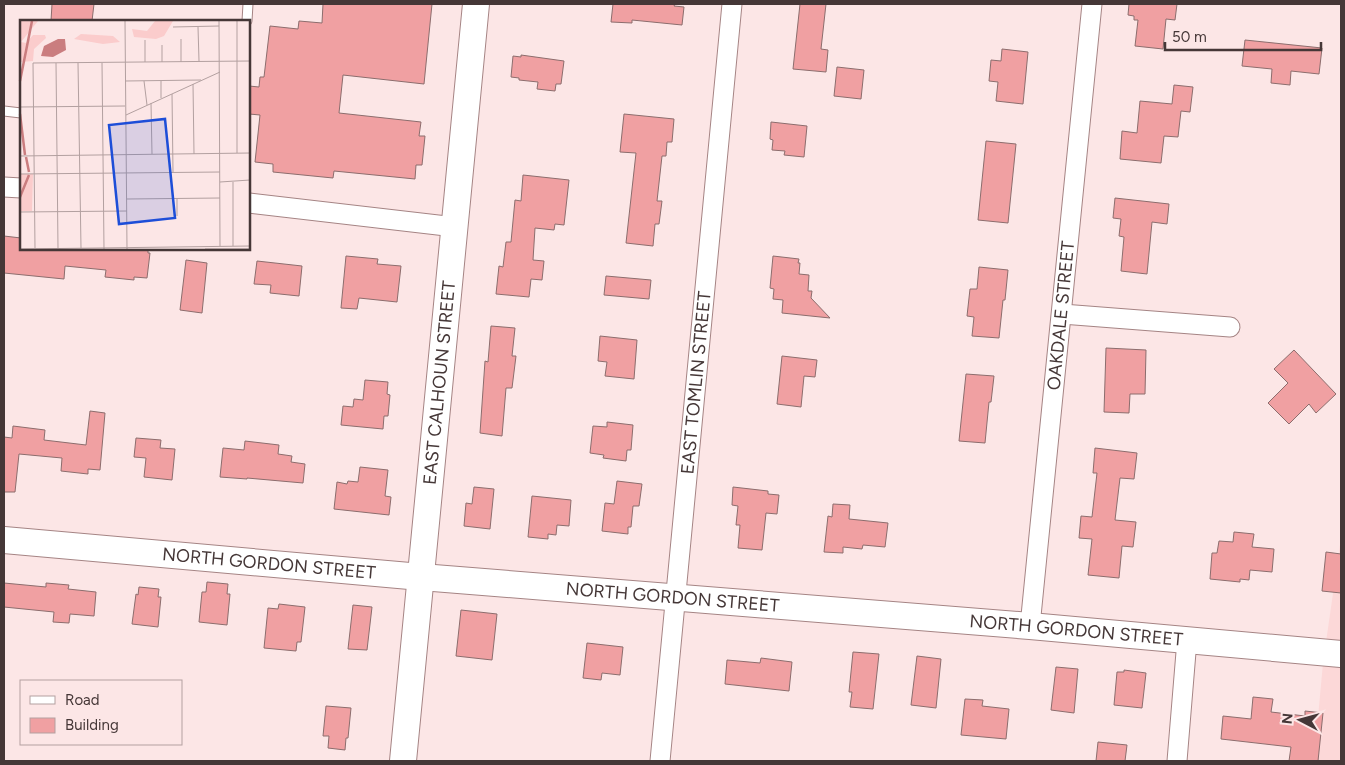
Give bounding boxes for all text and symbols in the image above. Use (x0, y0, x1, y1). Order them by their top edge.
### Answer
inset map (20, 20, 250, 250)
scale bar (1165, 20, 1321, 52)
text: 50 m (1172, 28, 1207, 46)
street label: OAKDALE STREET (1043, 240, 1079, 391)
street label: EAST CALHOUN STREET (419, 280, 460, 486)
street label: EAST TOMLIN STREET (676, 290, 716, 475)
street label: NORTH GORDON STREET (161, 543, 377, 584)
street label: NORTH GORDON STREET (565, 578, 780, 617)
street label: NORTH GORDON STREET (969, 610, 1184, 651)
legend (20, 680, 182, 745)
text: Road (65, 691, 100, 709)
north arrow (1275, 695, 1325, 745)
text: N (1279, 712, 1297, 725)
text: Building (65, 716, 119, 734)

